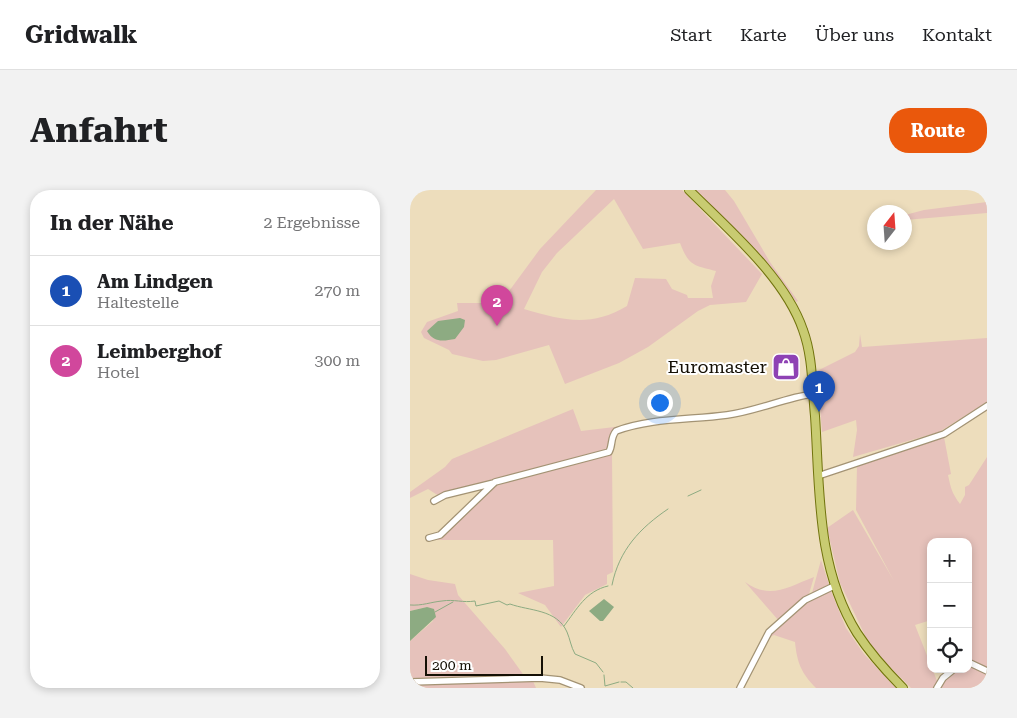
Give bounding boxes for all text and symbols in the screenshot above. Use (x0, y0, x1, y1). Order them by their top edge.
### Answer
text: Gridwalk (25, 21, 137, 49)
text: Start (670, 24, 712, 45)
text: Karte (740, 24, 787, 45)
text: Über uns (815, 24, 894, 45)
text: Kontakt (922, 24, 992, 45)
button: Route (889, 108, 987, 153)
text: Anfahrt (30, 110, 168, 151)
north arrow (867, 205, 912, 250)
text: In der Nähe (50, 211, 173, 235)
text: 2 Ergebnisse (263, 213, 360, 232)
text: Am Lindgen (97, 270, 213, 293)
text: 1 (62, 281, 70, 300)
text: 270 m (314, 281, 360, 300)
pin: 2 (481, 285, 513, 326)
text: Haltestelle (97, 293, 179, 312)
text: Leimberghof (97, 340, 222, 363)
text: 2 (62, 351, 70, 370)
text: 300 m (314, 351, 360, 370)
shop icon: Euromaster (771, 352, 801, 382)
place label: Euromaster (668, 356, 767, 377)
text: Hotel (97, 363, 139, 382)
pin: 1 (803, 371, 835, 412)
your location (647, 390, 673, 416)
map controls (927, 538, 972, 673)
button: + (927, 538, 972, 583)
button: − (927, 583, 972, 628)
button: locate (927, 628, 972, 673)
scale bar (425, 653, 542, 676)
text: 200 m (432, 657, 472, 673)

